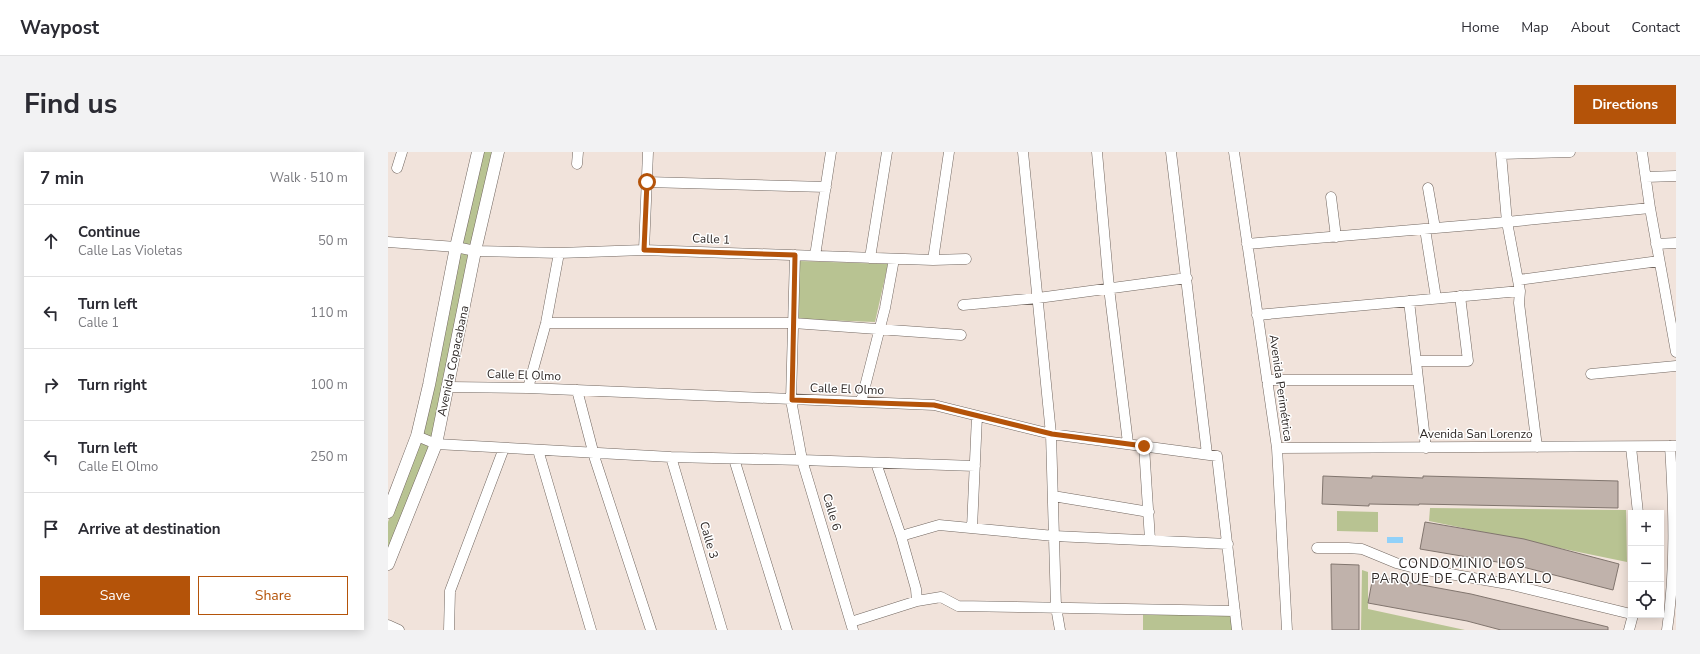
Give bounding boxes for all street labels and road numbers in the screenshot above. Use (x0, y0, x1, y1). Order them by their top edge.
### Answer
street label: Calle 1 (692, 230, 730, 248)
street label: Avenida Copacabana (433, 304, 473, 418)
street label: Avenida Perimétrica (1266, 334, 1296, 442)
street label: Calle El Olmo (487, 366, 562, 384)
street label: Calle El Olmo (810, 380, 885, 398)
street label: Avenida San Lorenzo (1419, 426, 1533, 442)
street label: Calle 6 (819, 492, 845, 532)
street label: Calle 3 (696, 520, 722, 560)

